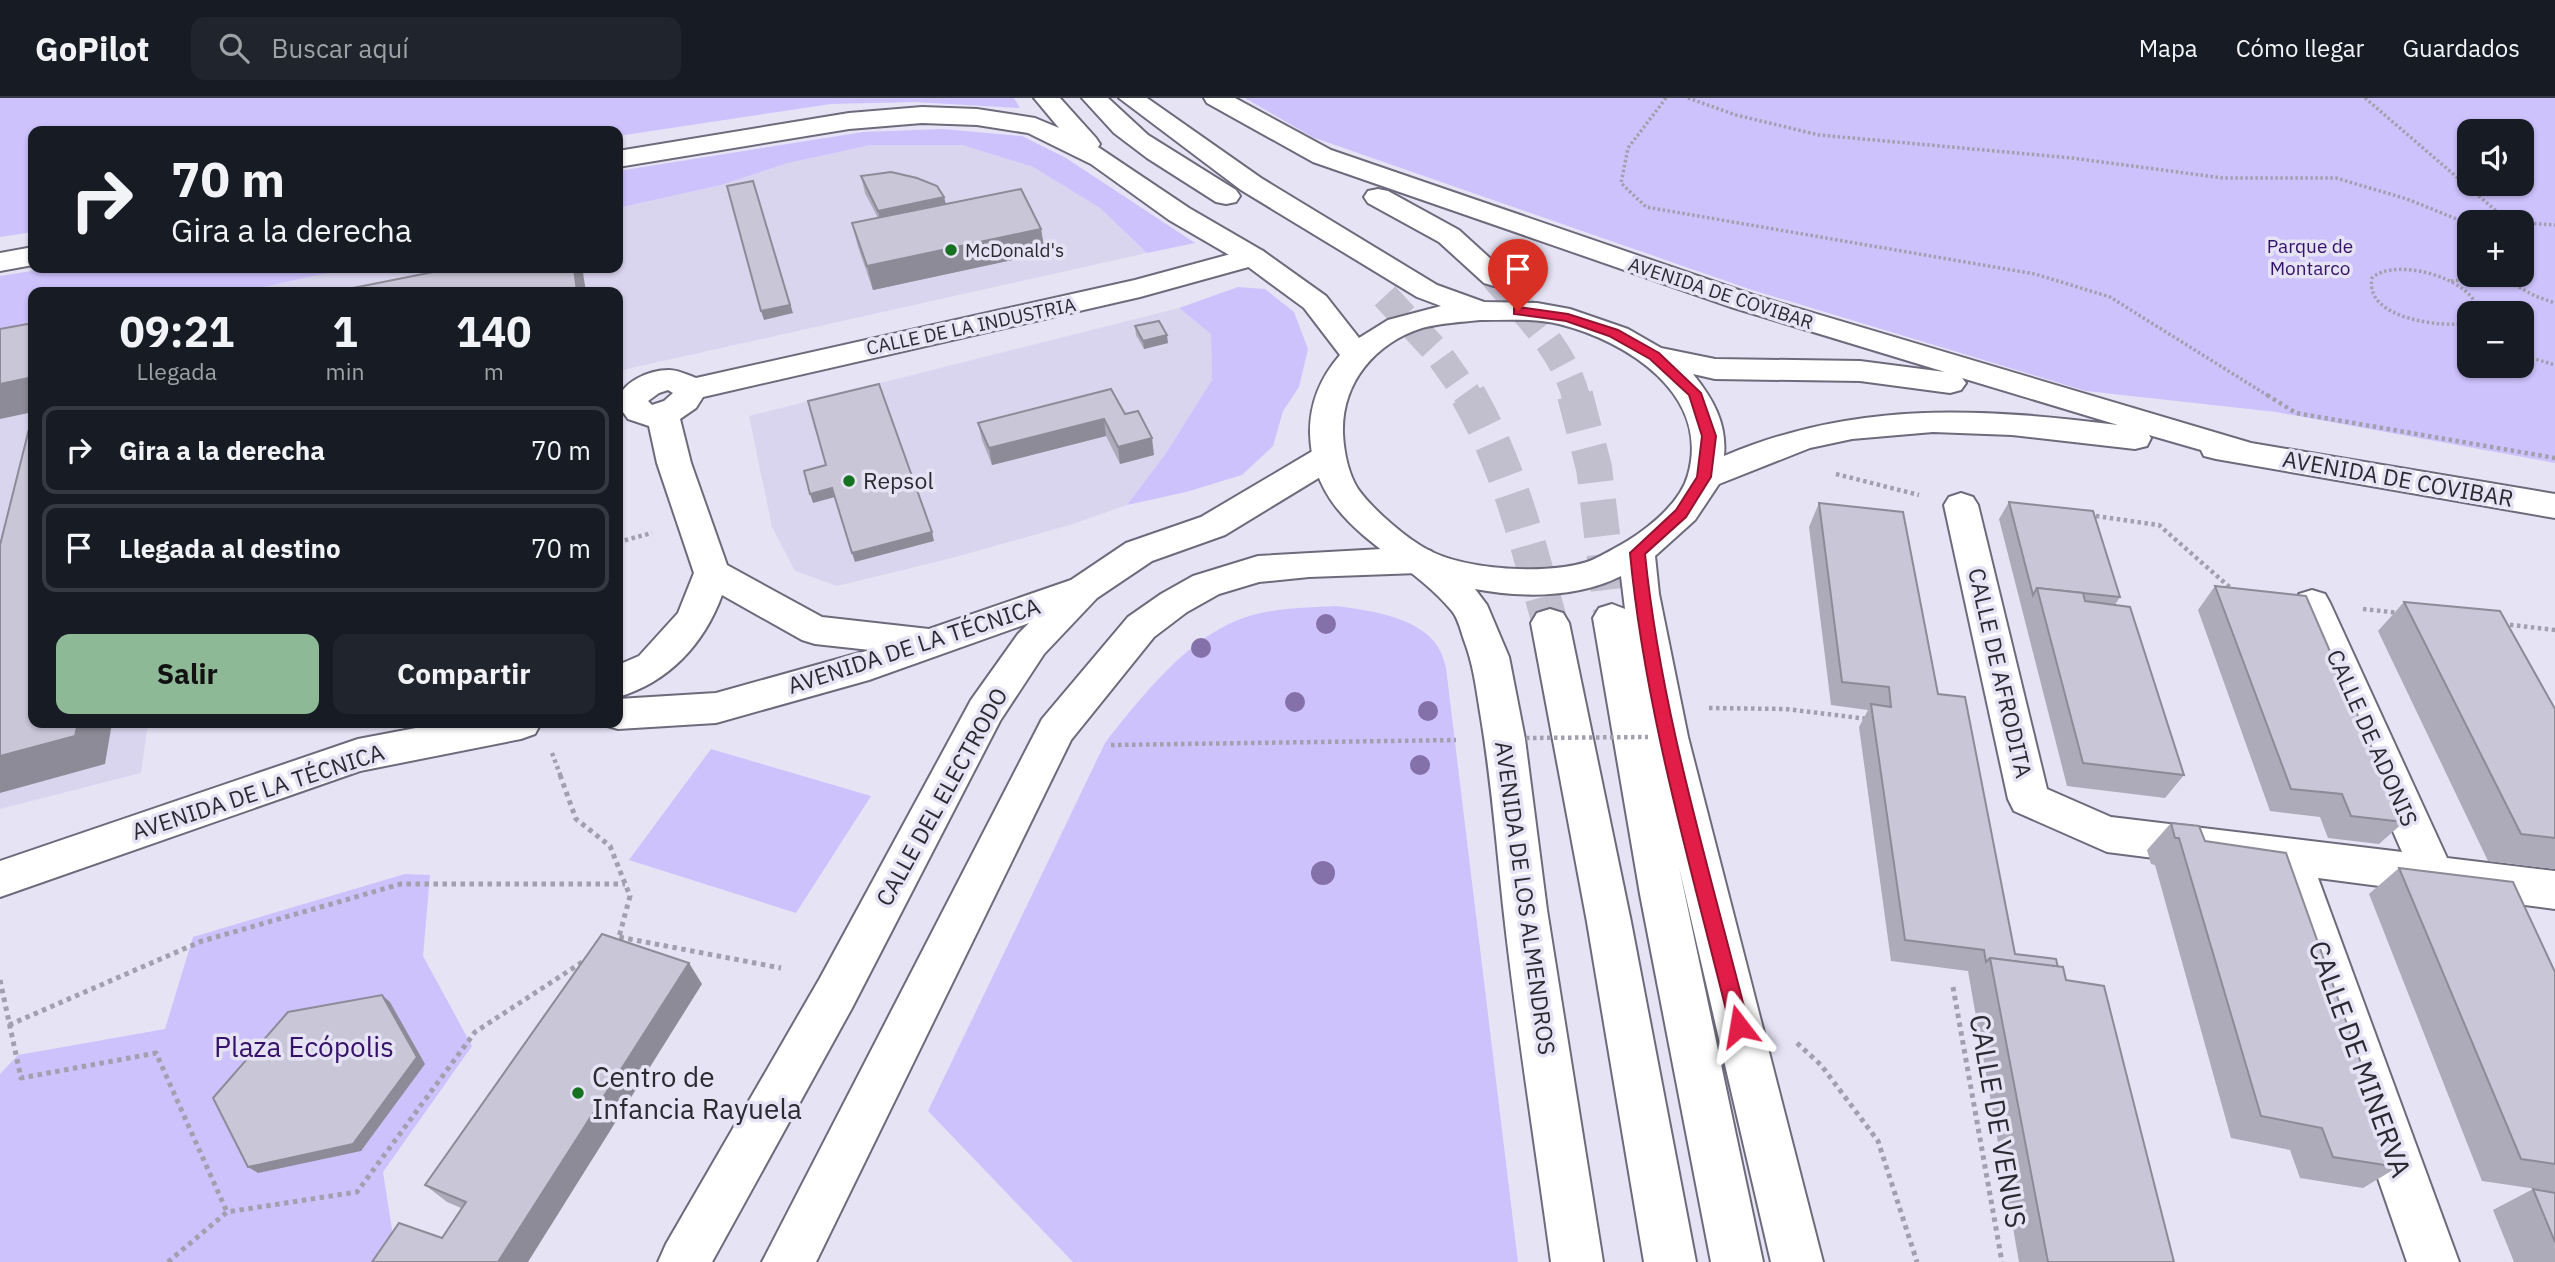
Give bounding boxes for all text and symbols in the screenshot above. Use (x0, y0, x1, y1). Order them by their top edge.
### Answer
search box (191, 17, 681, 80)
text: GoPilot (35, 27, 149, 70)
icon: search (215, 29, 253, 67)
text: Buscar aquí (271, 31, 409, 65)
text: Mapa (2139, 32, 2198, 64)
text: Cómo llegar (2236, 32, 2364, 64)
text: Guardados (2402, 32, 2520, 64)
map controls (2457, 119, 2534, 378)
button: sound (2457, 119, 2534, 196)
text: 70 m (171, 147, 285, 210)
icon: right (56, 154, 147, 245)
text: Gira a la derecha (171, 209, 412, 251)
button: + (2457, 210, 2534, 287)
park label: Parque de Montarco (2267, 234, 2353, 280)
place label: McDonald's (965, 238, 1064, 262)
pin (1488, 239, 1548, 311)
marker: McDonald's (943, 242, 959, 258)
icon: arrive (1499, 250, 1537, 288)
street label: AVENIDA DE COVIBAR (1625, 252, 1817, 334)
street label: CALLE DE LA INDUSTRIA (864, 292, 1078, 360)
button: − (2457, 301, 2534, 378)
text: 09:21 (119, 304, 234, 359)
text: 1 (332, 304, 358, 359)
text: 140 (456, 304, 532, 359)
text: Llegada (137, 356, 217, 386)
text: min (326, 356, 364, 386)
text: m (484, 356, 504, 386)
icon: right (60, 431, 98, 469)
text: Gira a la derecha (119, 433, 325, 467)
text: 70 m (531, 433, 591, 467)
street label: AVENIDA DE COVIBAR (2280, 443, 2516, 513)
place label: Repsol (863, 465, 934, 495)
marker: Repsol (841, 473, 857, 489)
icon: arrive (60, 529, 98, 567)
text: Llegada al destino (119, 531, 341, 565)
text: 70 m (531, 531, 591, 565)
street label: CALLE DE AFRODITA (1962, 565, 2040, 781)
street label: AVENIDA DE LA TÉCNICA (784, 590, 1044, 700)
button: Salir (56, 634, 319, 714)
button: Compartir (333, 634, 595, 714)
street label: CALLE DE ADONIS (2320, 644, 2425, 831)
street label: CALLE DEL ELECTRODO (869, 682, 1014, 911)
street label: AVENIDA DE LA TÉCNICA (128, 736, 388, 846)
street label: AVENIDA DE LOS ALMENDROS (1489, 739, 1563, 1057)
street label: CALLE DE MINERVA (2300, 935, 2420, 1182)
position arrow (1702, 989, 1776, 1063)
street label: CALLE DE VENUS (1961, 1011, 2036, 1231)
park label: Plaza Ecópolis (214, 1028, 394, 1065)
place label: Centro de Infancia Rayuela (592, 1058, 802, 1127)
marker: Centro de Infancia Rayuela (570, 1085, 586, 1101)

